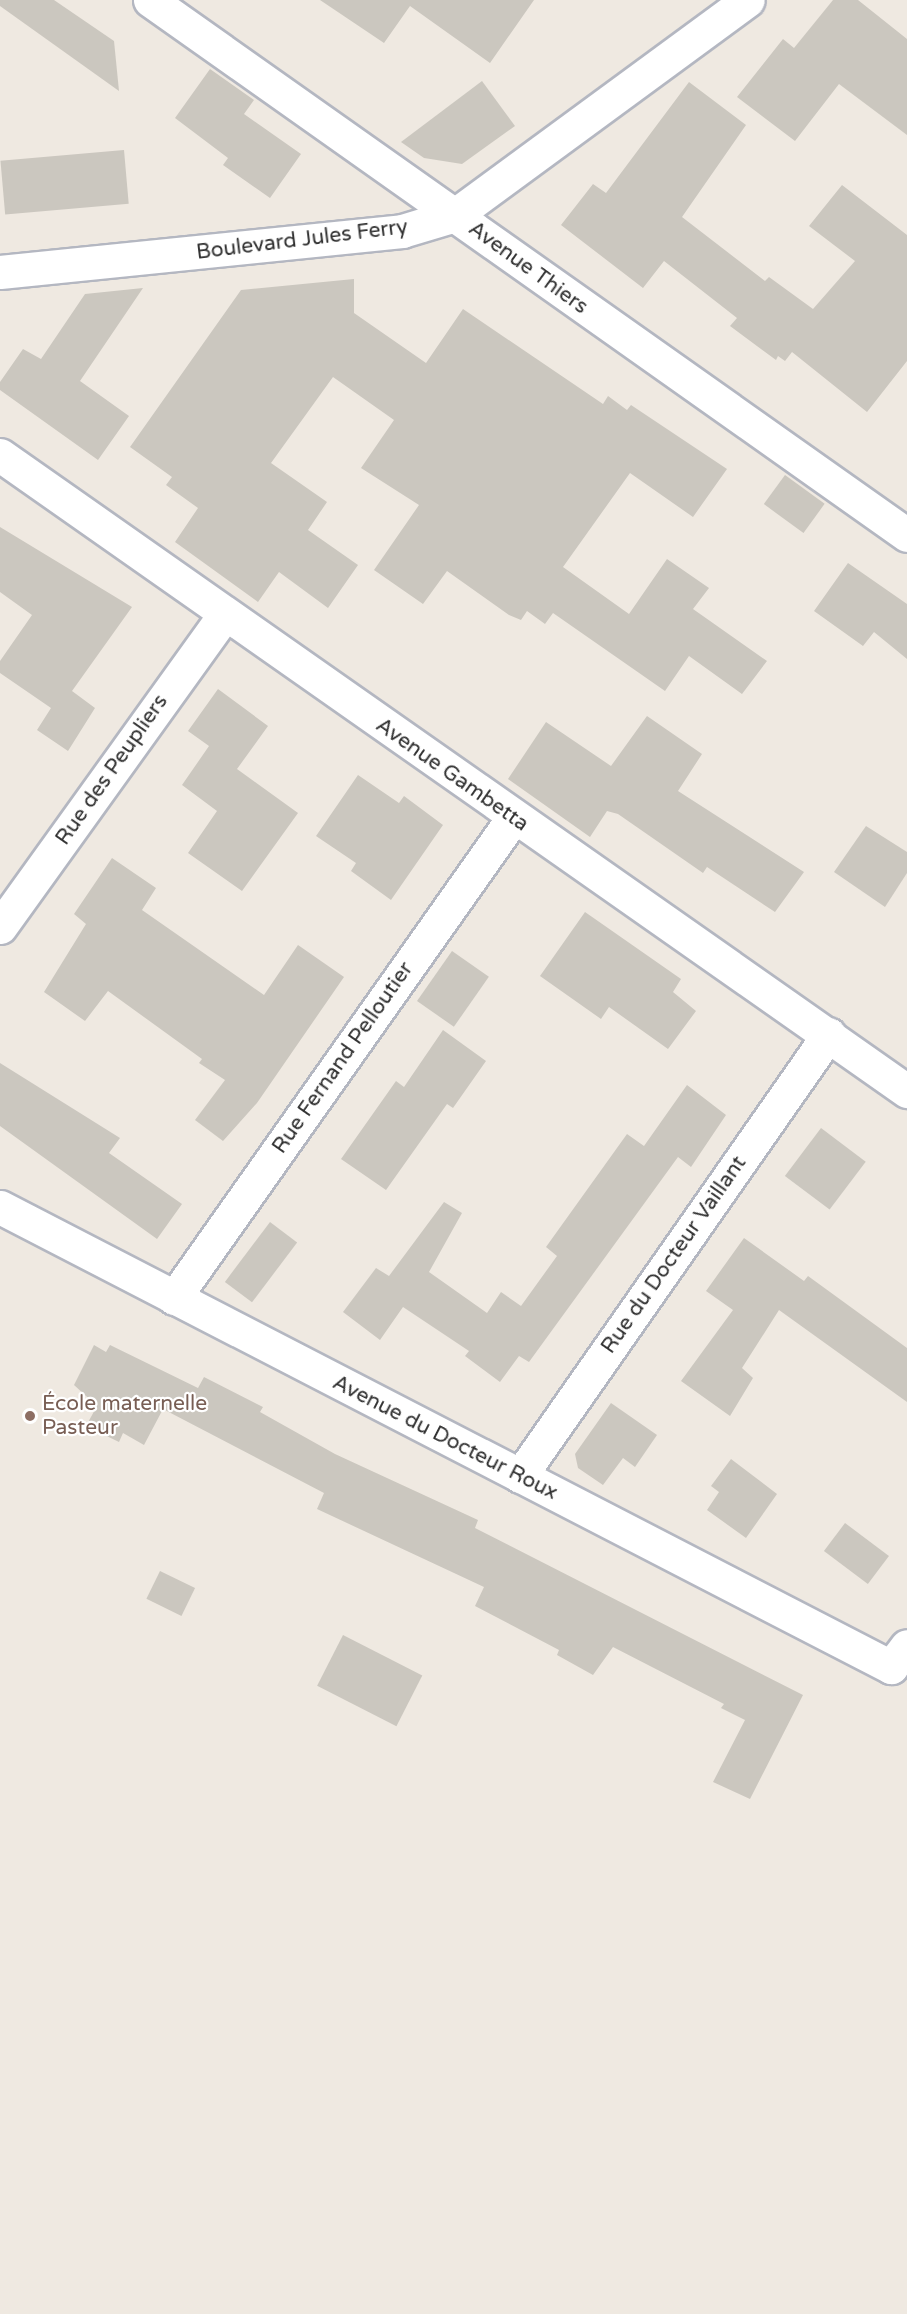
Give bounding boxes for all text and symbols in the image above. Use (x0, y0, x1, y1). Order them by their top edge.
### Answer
street label: Boulevard Jules Ferry (195, 215, 409, 265)
street label: Avenue Thiers (463, 216, 593, 320)
street label: Rue des Peupliers (51, 690, 173, 850)
street label: Avenue Gambetta (371, 713, 533, 837)
street label: Rue Fernand Pelloutier (267, 957, 419, 1159)
street label: Rue du Docteur Vaillant (596, 1151, 752, 1359)
street label: Avenue du Docteur Roux (328, 1370, 562, 1506)
place label: École maternelle Pasteur (42, 1391, 207, 1441)
marker: École maternelle Pasteur (23, 1409, 37, 1423)

